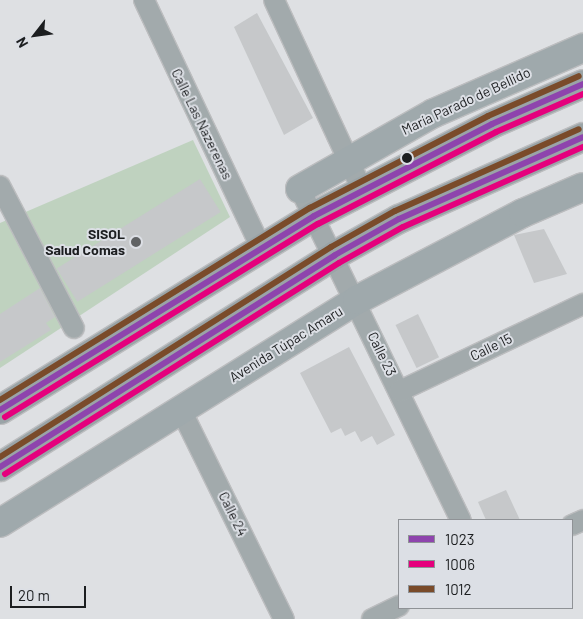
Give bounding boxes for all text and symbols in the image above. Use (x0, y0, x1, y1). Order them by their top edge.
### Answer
north arrow (10, 10, 60, 60)
text: N (12, 34, 31, 51)
street label: María Parado de Bellido (399, 64, 533, 138)
street label: Calle Las Nazerenas (168, 66, 236, 182)
unlabelled marker (402, 153, 412, 163)
place label: SISOL Salud Comas (45, 226, 125, 258)
marker: SISOL Salud Comas (129, 235, 143, 249)
street label: Avenida Túpac Amaru (226, 302, 346, 386)
street label: Calle 23 (364, 329, 400, 379)
street label: Calle 15 (467, 330, 515, 364)
street label: Calle 24 (215, 489, 251, 539)
legend (398, 519, 573, 609)
text: 1023 (445, 530, 474, 548)
text: 1006 (445, 555, 475, 573)
scale bar (12, 576, 89, 608)
text: 1012 (445, 580, 472, 598)
text: 20 m (18, 586, 50, 604)

